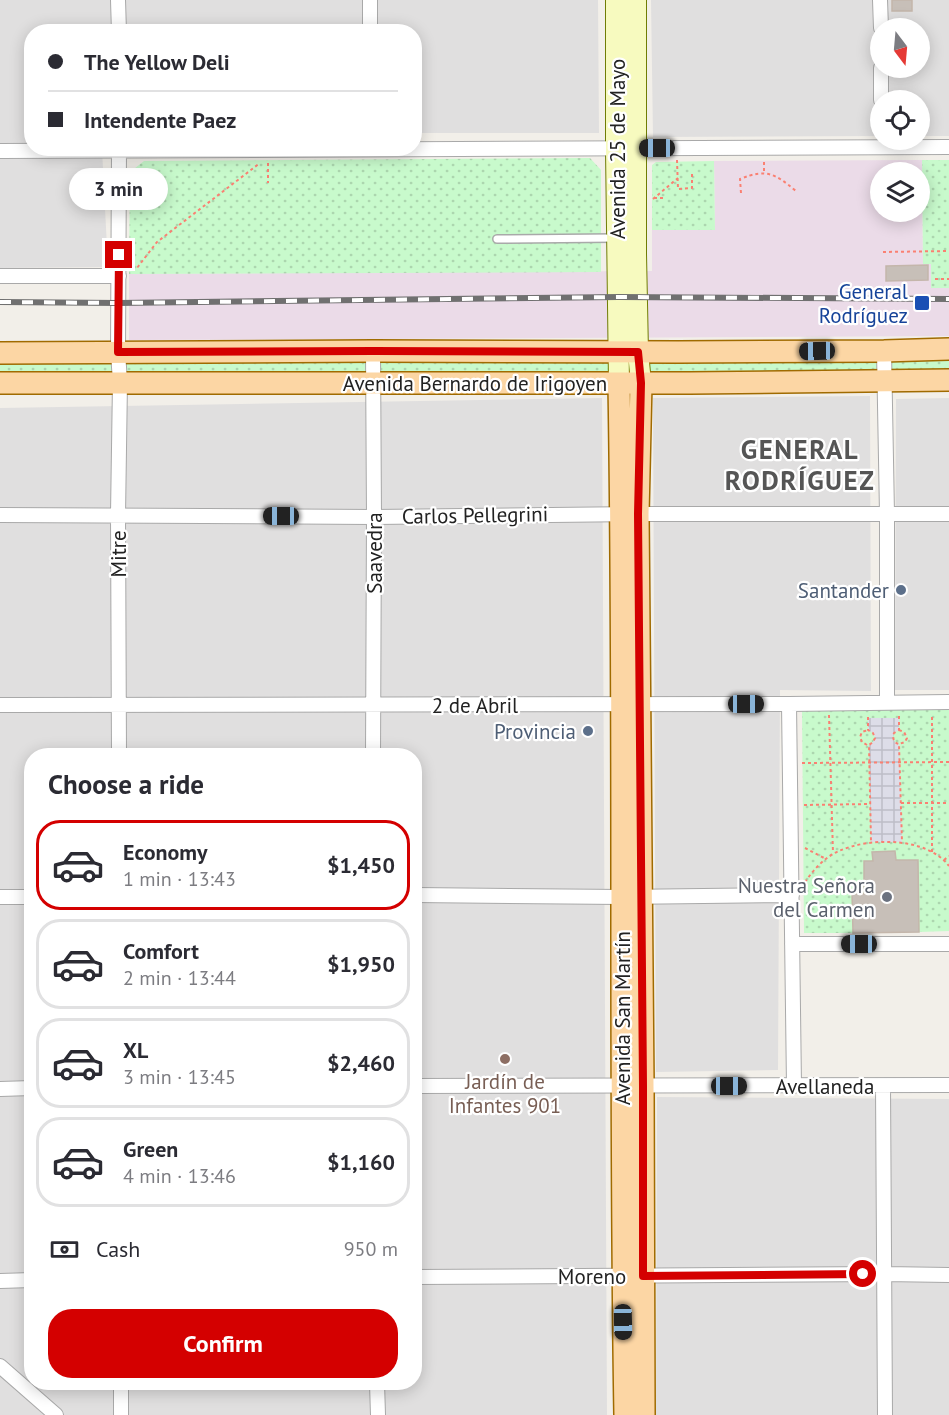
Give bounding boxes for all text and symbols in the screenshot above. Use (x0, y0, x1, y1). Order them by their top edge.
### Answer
north arrow (870, 18, 930, 78)
map controls (870, 18, 930, 222)
text: The Yellow Deli (84, 48, 230, 76)
street label: Avenida 25 de Mayo (604, 59, 631, 239)
button: locate (870, 90, 930, 150)
text: Intendente Paez (84, 106, 236, 134)
car (639, 139, 675, 157)
button: layers (870, 162, 930, 222)
callout: 3 min (70, 168, 168, 210)
text: 3 min (94, 176, 143, 202)
route end (105, 241, 132, 268)
place label: General Rodríguez (819, 278, 908, 329)
marker: General Rodríguez (913, 294, 931, 312)
car (799, 342, 835, 360)
street label: Avenida Bernardo de Irigoyen (343, 370, 607, 397)
district label: GENERAL RODRÍGUEZ (725, 432, 875, 497)
street label: Carlos Pellegrini (402, 500, 548, 530)
car (263, 507, 299, 525)
street label: Saavedra (361, 512, 388, 594)
street label: Mitre (105, 530, 132, 578)
place label: Santander (798, 577, 889, 604)
marker: Santander (894, 583, 908, 597)
street label: 2 de Abril (432, 692, 518, 719)
car (728, 695, 764, 713)
place label: Provincia (494, 718, 576, 745)
marker: Provincia (581, 724, 595, 738)
text: Choose a ride (48, 767, 204, 801)
icon: car (51, 838, 105, 892)
text: Economy (123, 838, 207, 866)
text: $1,450 (327, 851, 395, 879)
text: 1 min · 13:43 (123, 866, 236, 892)
place label: Nuestra Señora del Carmen (738, 872, 875, 923)
marker: Nuestra Señora del Carmen (880, 890, 894, 904)
street label: Avenida San Martín (609, 931, 636, 1105)
car (841, 935, 877, 953)
icon: car (51, 937, 105, 991)
text: Comfort (123, 937, 199, 965)
text: $1,950 (327, 950, 395, 978)
text: 2 min · 13:44 (123, 965, 236, 991)
icon: car (51, 1036, 105, 1090)
text: XL (123, 1036, 148, 1064)
text: $2,460 (327, 1049, 395, 1077)
marker: Jardín de Infantes 901 (498, 1052, 512, 1066)
text: 3 min · 13:45 (123, 1064, 236, 1090)
place label: Jardín de Infantes 901 (449, 1068, 561, 1119)
street label: Avellaneda (776, 1073, 874, 1100)
car (711, 1077, 747, 1095)
icon: car (51, 1135, 105, 1189)
text: Green (123, 1135, 178, 1163)
text: $1,160 (327, 1148, 395, 1176)
text: 4 min · 13:46 (123, 1163, 236, 1189)
icon: cash (48, 1233, 81, 1266)
text: Cash (96, 1235, 140, 1263)
text: 950 m (344, 1236, 398, 1262)
route start (849, 1260, 876, 1287)
street label: Moreno (558, 1263, 626, 1290)
car (614, 1304, 632, 1340)
button: Confirm (48, 1309, 398, 1378)

